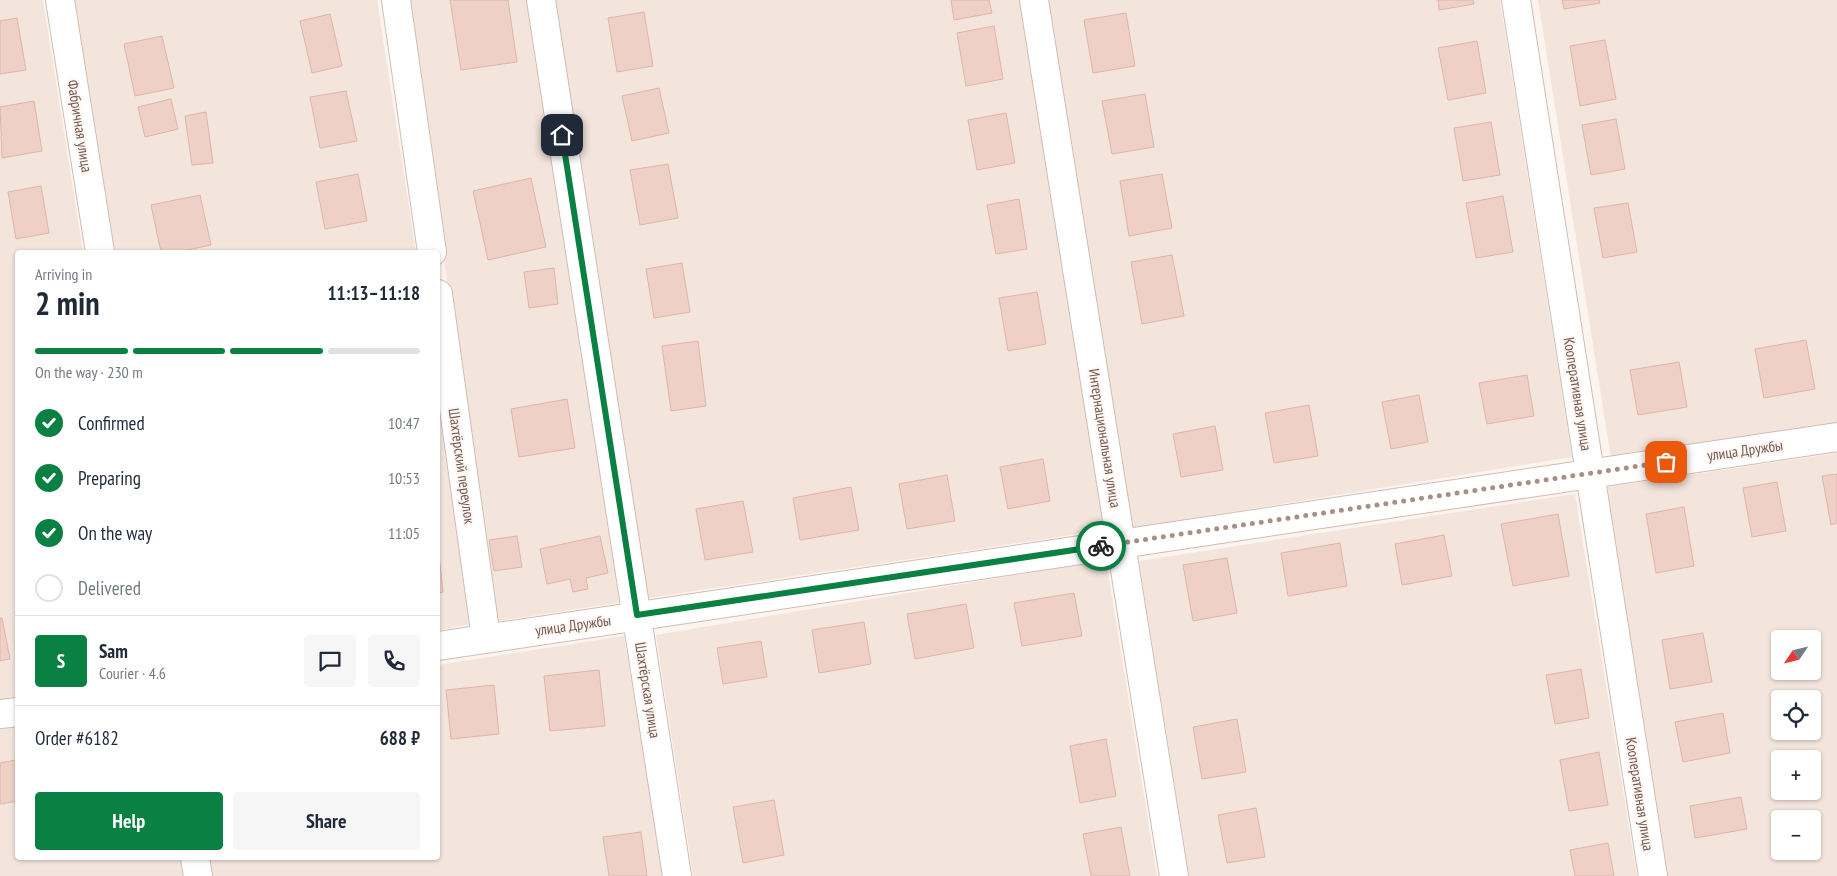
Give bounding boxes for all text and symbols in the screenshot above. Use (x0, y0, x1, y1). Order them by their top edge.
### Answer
street label: Фабричная улица (63, 78, 97, 174)
pin (541, 114, 583, 156)
icon: home (548, 121, 576, 149)
text: Arriving in (35, 264, 92, 284)
text: 11:13–11:18 (327, 281, 420, 305)
text: 2 min (35, 282, 100, 324)
street label: Кооперативная улица (1560, 336, 1596, 452)
text: On the way · 230 m (35, 362, 143, 382)
street label: Интернациональная улица (1085, 367, 1125, 509)
street label: Шахтёрский переулок (444, 407, 480, 525)
icon: check (35, 409, 63, 437)
text: Confirmed (78, 411, 145, 435)
text: 10:47 (388, 413, 420, 433)
street label: улица Дружбы (1706, 435, 1784, 465)
pin (1645, 441, 1687, 483)
icon: bag (1652, 448, 1680, 476)
icon: check (35, 464, 63, 492)
text: Preparing (78, 466, 141, 490)
text: 10:53 (388, 468, 420, 488)
icon: check (35, 519, 63, 547)
text: On the way (78, 521, 152, 545)
courier (1076, 521, 1126, 571)
text: 11:05 (388, 523, 420, 543)
icon: bike (1087, 532, 1115, 560)
text: Delivered (78, 576, 141, 600)
street label: улица Дружбы (534, 610, 612, 640)
north arrow (1771, 630, 1821, 680)
map controls (1771, 630, 1821, 860)
button: chat (304, 635, 356, 687)
button: phone (368, 635, 420, 687)
text: Sam (99, 639, 128, 663)
street label: Шахтёрская улица (631, 641, 665, 739)
text: S (57, 649, 65, 673)
text: Courier · 4.6 (99, 663, 166, 683)
button: locate (1771, 690, 1821, 740)
text: Order #6182 (35, 726, 119, 750)
text: 688 ₽ (380, 726, 420, 750)
street label: Кооперативная улица (1622, 736, 1658, 852)
button: + (1771, 750, 1821, 800)
button: Help (35, 792, 223, 850)
button: Share (233, 792, 420, 850)
button: − (1771, 810, 1821, 860)

